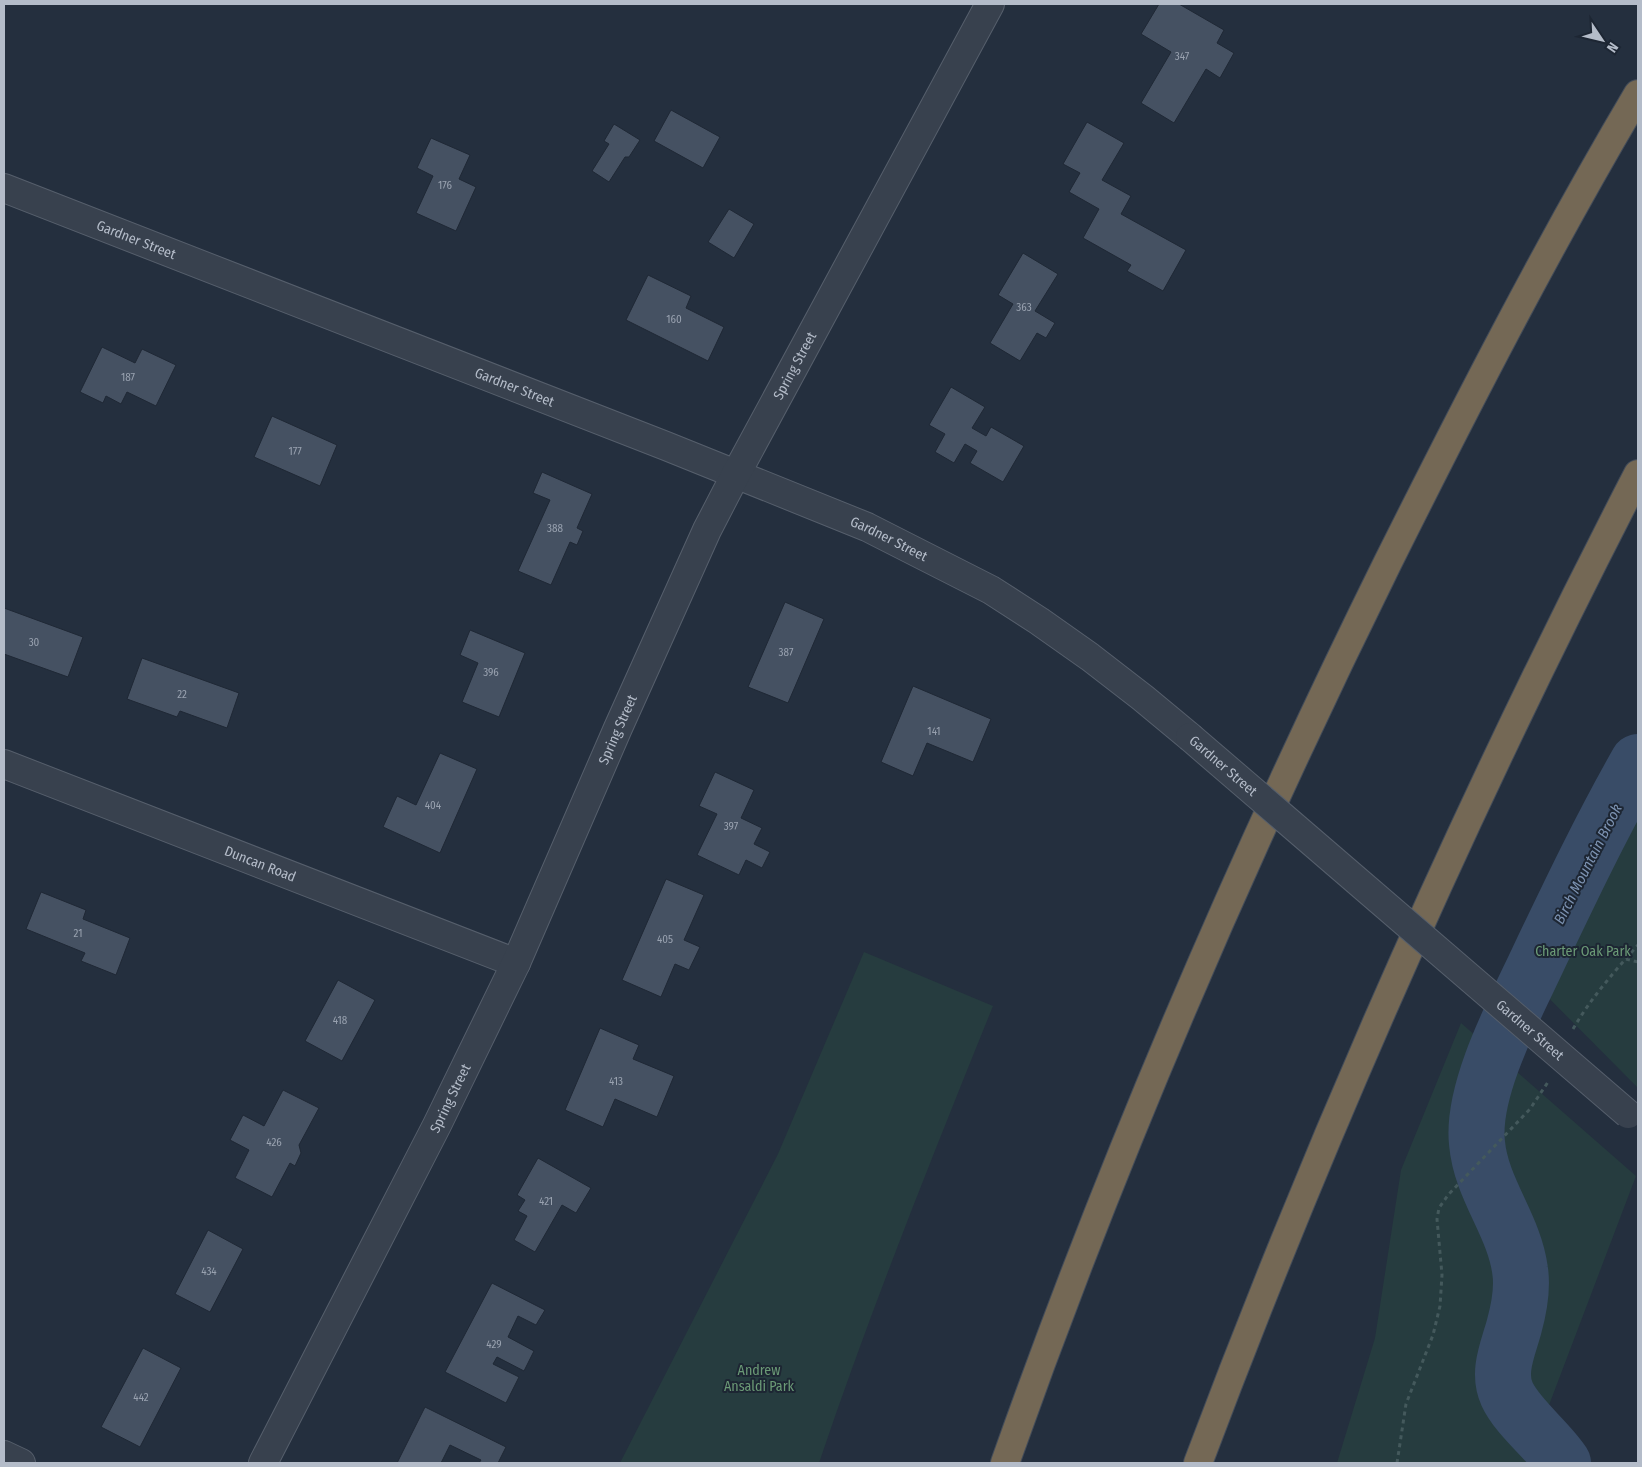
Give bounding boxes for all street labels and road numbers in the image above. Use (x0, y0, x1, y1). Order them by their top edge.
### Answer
street label: Gardner Street (94, 216, 179, 263)
street label: Spring Street (769, 328, 820, 402)
street label: Gardner Street (472, 364, 557, 410)
street label: Gardner Street (848, 513, 931, 565)
street label: Spring Street (595, 692, 641, 767)
street label: Gardner Street (1186, 732, 1261, 800)
street label: Duncan Road (222, 842, 299, 885)
street label: Gardner Street (1493, 996, 1568, 1064)
street label: Spring Street (426, 1061, 474, 1136)

